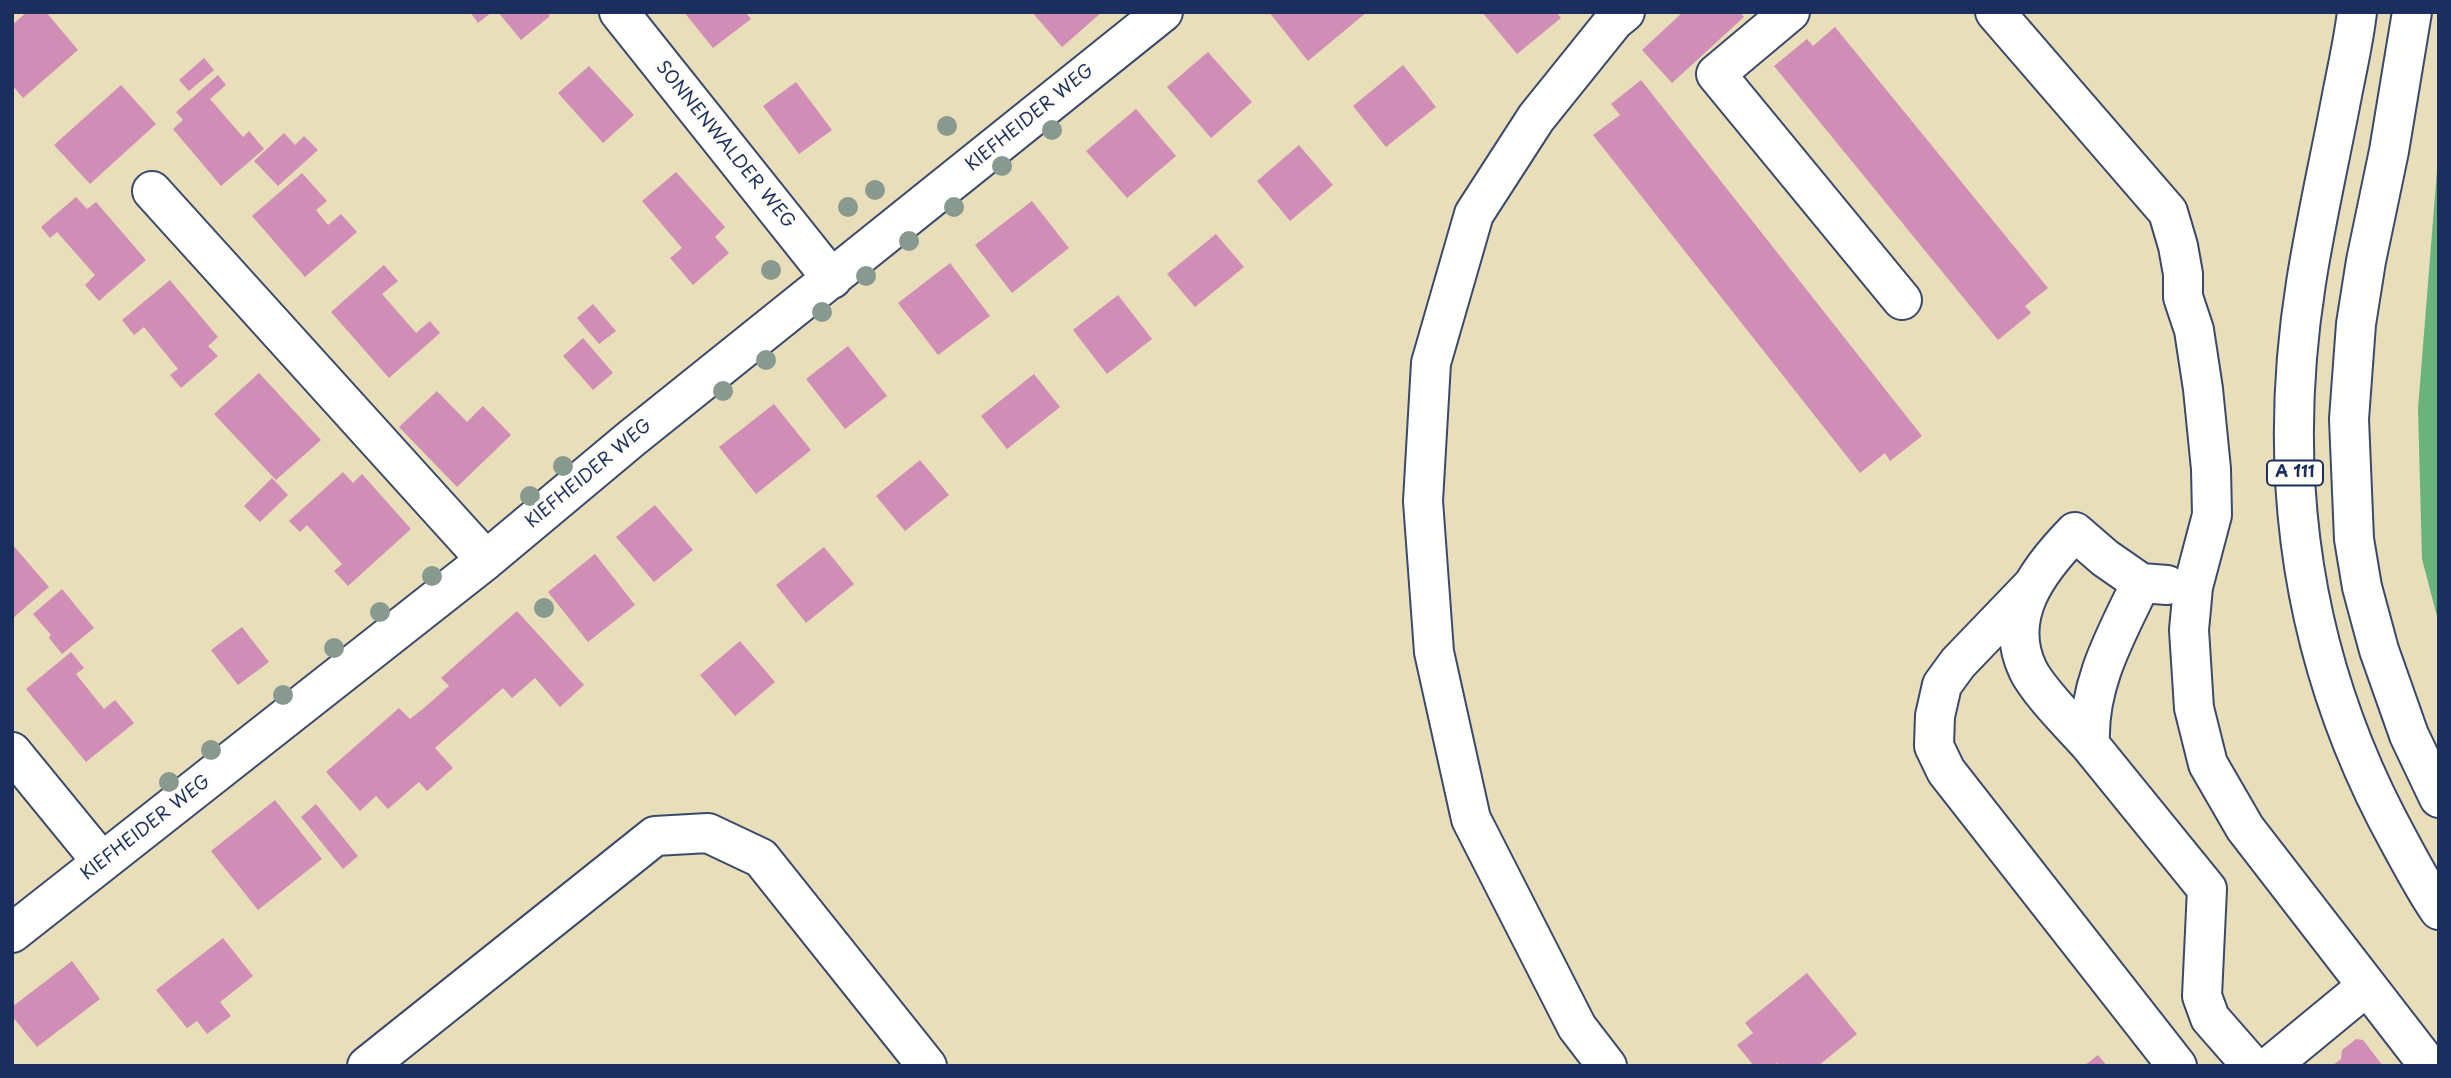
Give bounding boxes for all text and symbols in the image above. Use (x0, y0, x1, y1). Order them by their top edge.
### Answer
street label: SONNENWALDER WEG (651, 57, 799, 233)
street label: KIEFHEIDER WEG (962, 60, 1098, 176)
street label: KIEFHEIDER WEG (522, 415, 656, 533)
road number: A 111 (2267, 460, 2323, 486)
street label: KIEFHEIDER WEG (77, 771, 215, 885)

